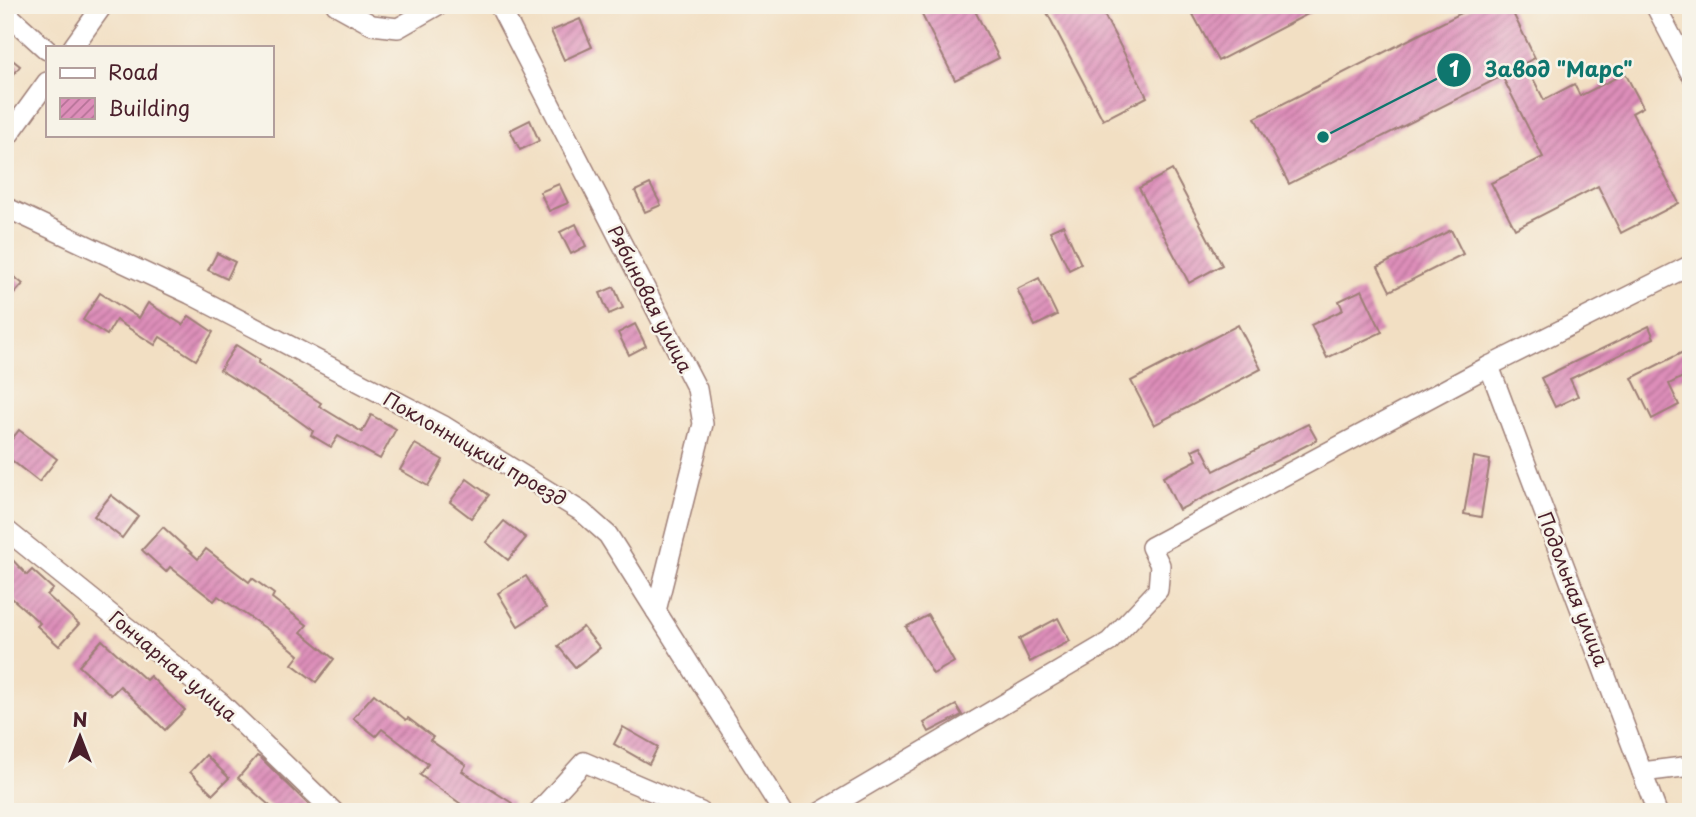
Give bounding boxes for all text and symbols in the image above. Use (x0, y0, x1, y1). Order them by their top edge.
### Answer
legend (46, 46, 273, 136)
callout: Завод "Марс" (1436, 49, 1647, 91)
text: 1 (1449, 52, 1459, 84)
text: Завод "Марс" (1484, 52, 1633, 84)
text: Road (108, 55, 159, 87)
text: Building (108, 91, 190, 123)
street label: Рябиновая улица (602, 220, 700, 377)
street label: Поклонницкий проезд (379, 384, 572, 512)
street label: Подольная улица (1532, 507, 1616, 670)
street label: Гончарная улица (103, 603, 244, 727)
north arrow (46, 702, 116, 772)
text: N (72, 705, 88, 733)

